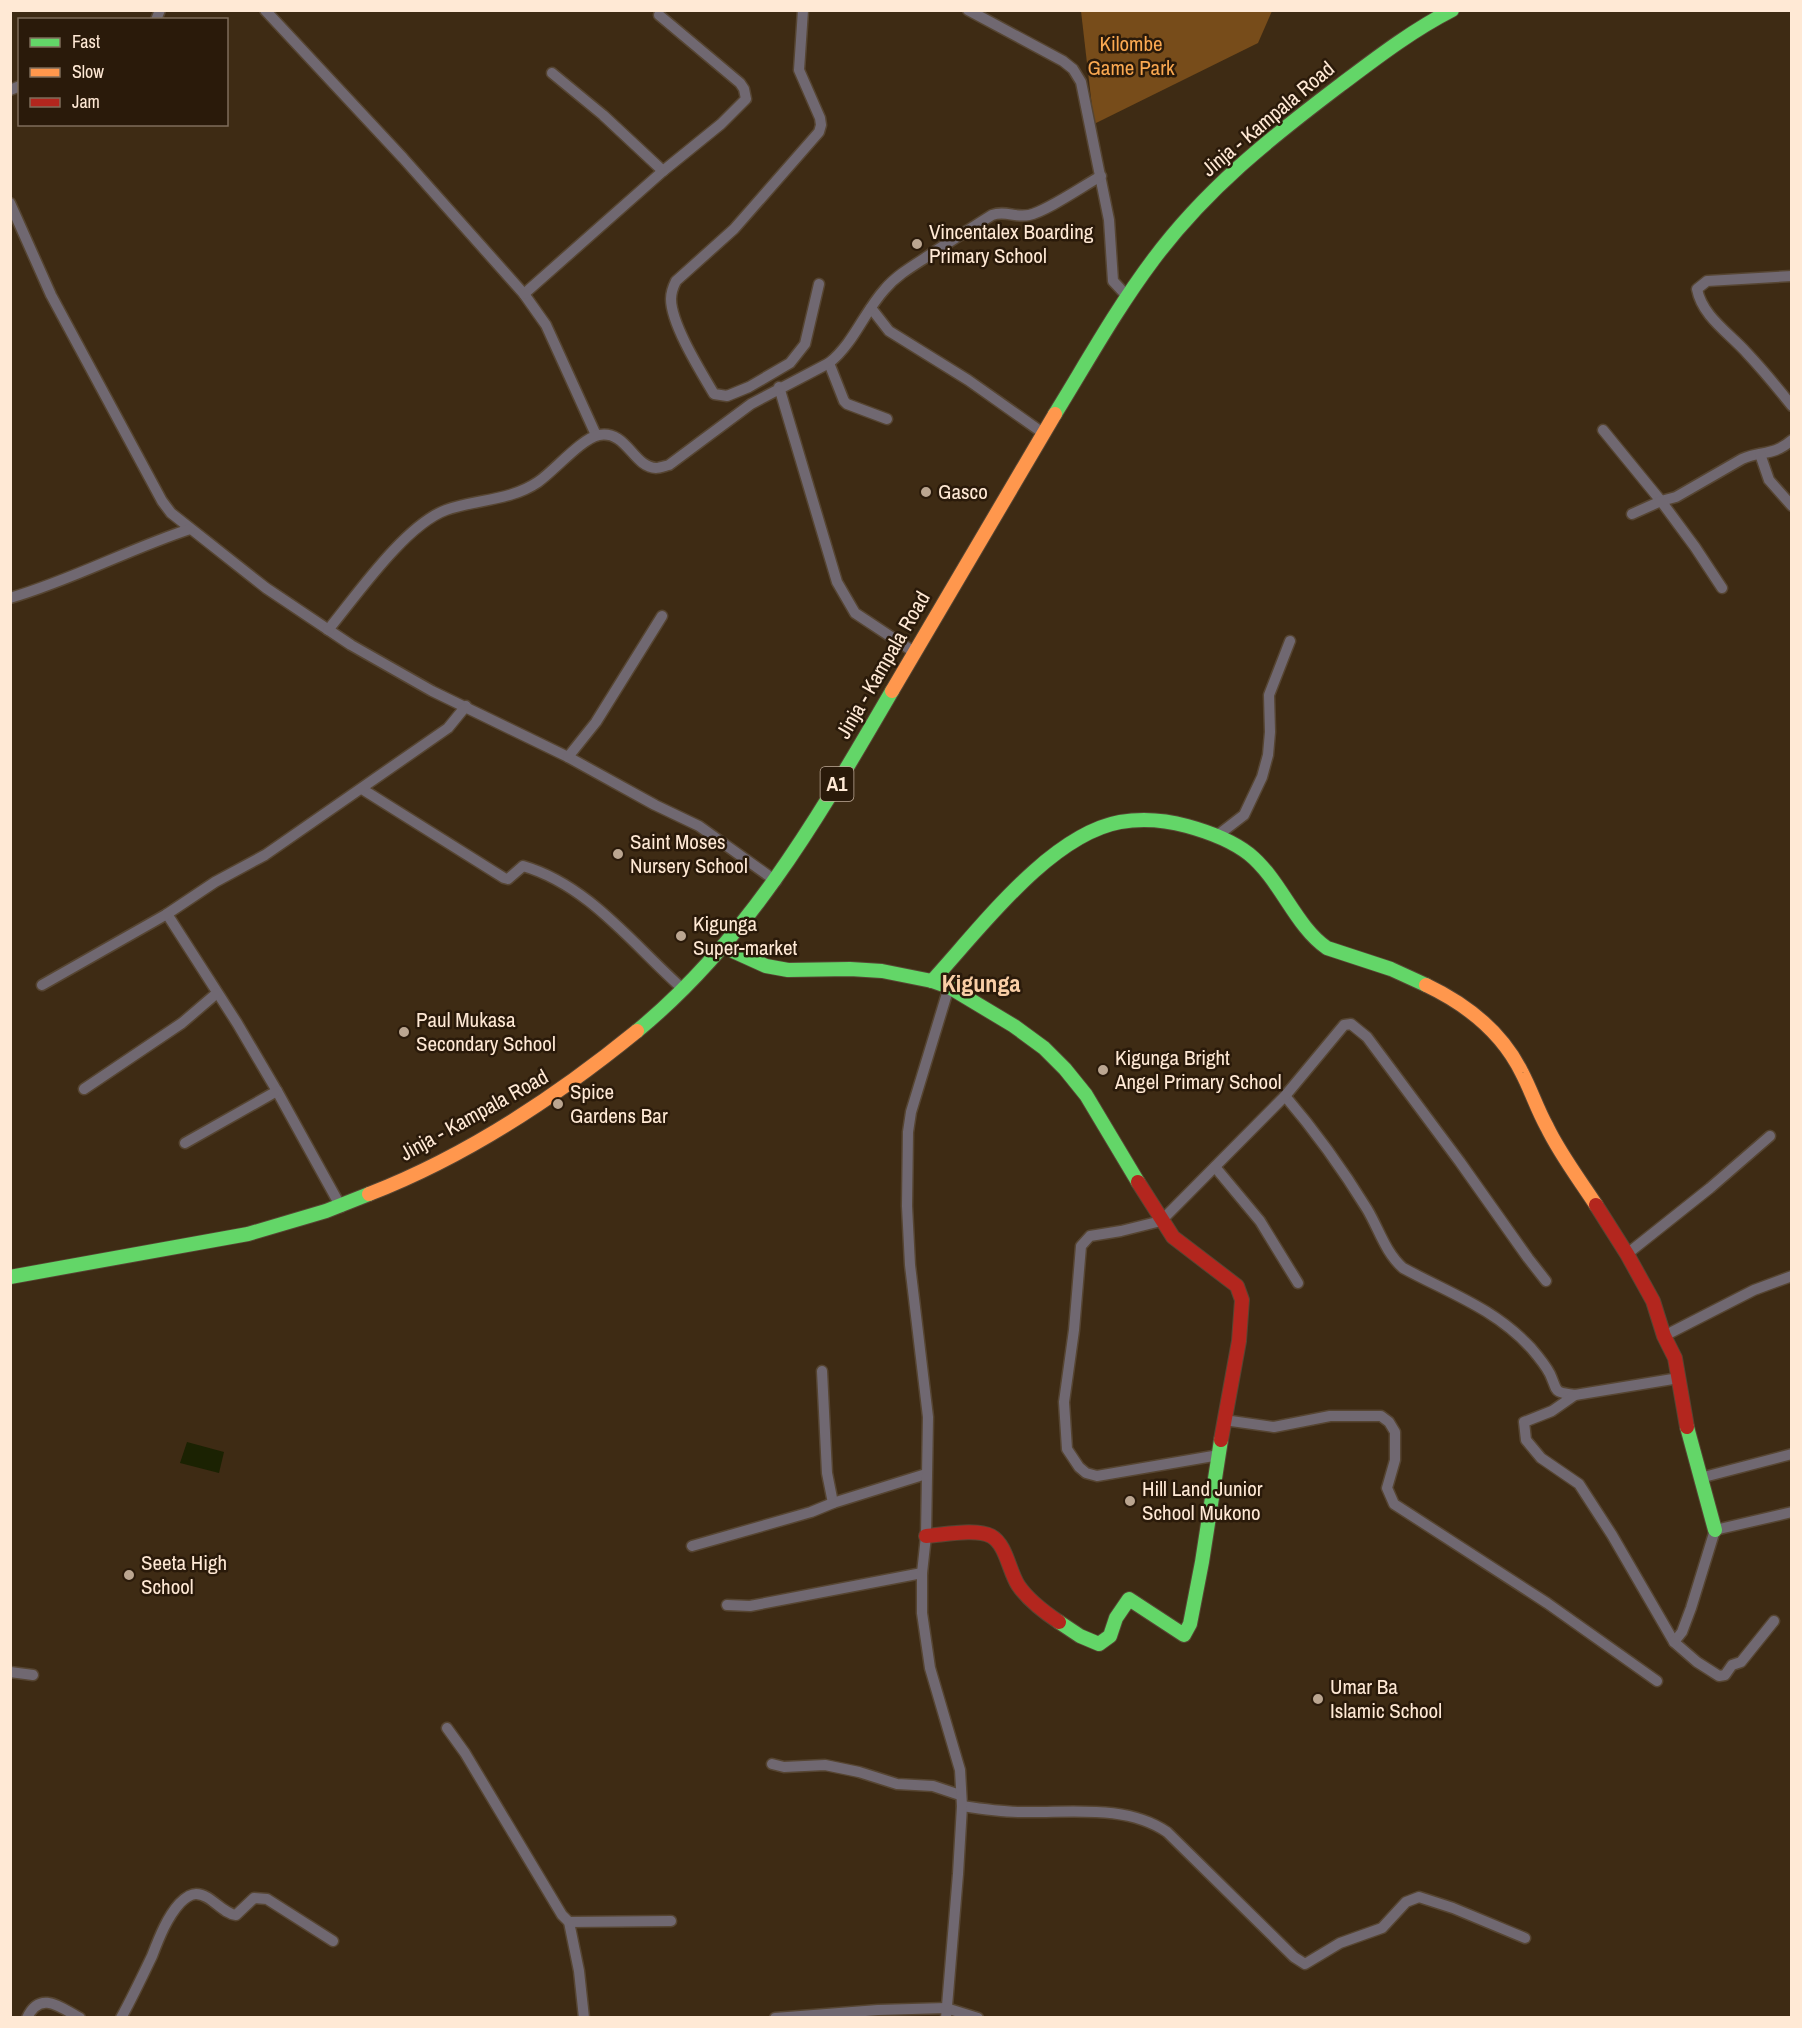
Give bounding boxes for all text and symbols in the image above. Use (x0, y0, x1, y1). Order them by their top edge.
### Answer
legend (18, 18, 228, 126)
text: Fast (72, 29, 100, 54)
park label: Kilombe Game Park (1087, 29, 1175, 82)
street label: Jinja - Kampala Road (1195, 54, 1340, 183)
text: Slow (72, 59, 104, 84)
text: Jam (72, 89, 100, 114)
place label: Vincentalex Boarding Primary School (929, 217, 1094, 270)
marker: Vincentalex Boarding Primary School (910, 237, 924, 251)
place label: Gasco (938, 477, 988, 506)
marker: Gasco (919, 485, 933, 499)
street label: Jinja - Kampala Road (829, 586, 937, 744)
road number: A1 (820, 767, 854, 801)
place label: Saint Moses Nursery School (630, 827, 748, 880)
marker: Saint Moses Nursery School (611, 847, 625, 861)
place label: Kigunga Super-market (693, 909, 798, 962)
marker: Kigunga Super-market (674, 929, 688, 943)
district label: Kigunga (942, 967, 1020, 999)
place label: Paul Mukasa Secondary School (416, 1005, 556, 1058)
marker: Paul Mukasa Secondary School (397, 1025, 411, 1039)
place label: Kigunga Bright Angel Primary School (1114, 1043, 1282, 1096)
street label: Jinja - Kampala Road (394, 1062, 553, 1167)
marker: Kigunga Bright Angel Primary School (1096, 1063, 1110, 1077)
place label: Spice Gardens Bar (570, 1077, 668, 1130)
marker: Spice Gardens Bar (551, 1097, 565, 1111)
place label: Hill Land Junior School Mukono (1142, 1474, 1263, 1527)
marker: Hill Land Junior School Mukono (1123, 1494, 1137, 1508)
place label: Seeta High School (141, 1548, 227, 1601)
marker: Seeta High School (122, 1568, 136, 1582)
place label: Umar Ba Islamic School (1330, 1672, 1442, 1725)
marker: Umar Ba Islamic School (1311, 1692, 1325, 1706)

